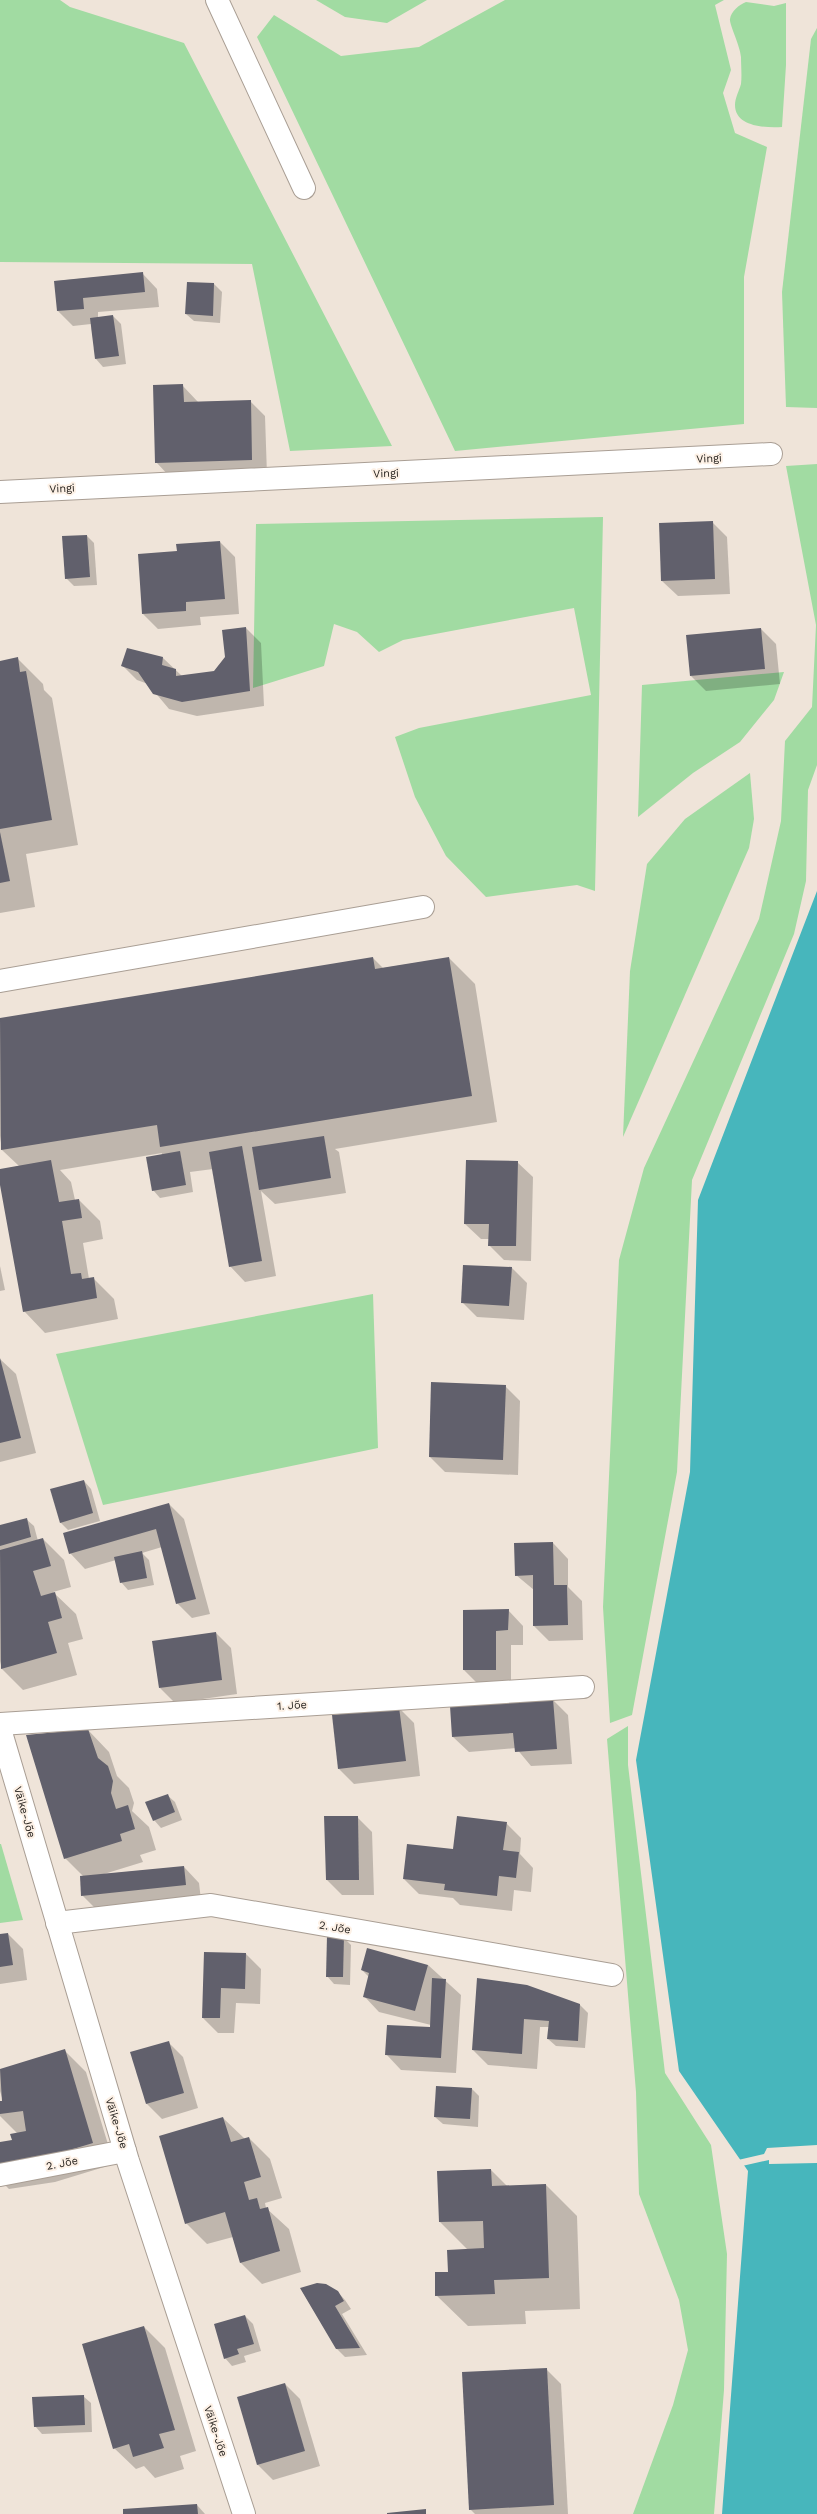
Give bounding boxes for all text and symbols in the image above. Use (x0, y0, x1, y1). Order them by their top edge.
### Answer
street label: Vingi (696, 451, 722, 466)
street label: Vingi (373, 467, 399, 480)
street label: Vingi (49, 481, 75, 496)
street label: 1. Jõe (277, 1698, 307, 1713)
street label: Väike-Jõe (11, 1785, 38, 1839)
street label: 2. Jõe (318, 1918, 352, 1937)
street label: Väike-Jõe (103, 2096, 130, 2150)
street label: 2. Jõe (45, 2154, 79, 2173)
street label: Väike-Jõe (201, 2404, 230, 2458)

